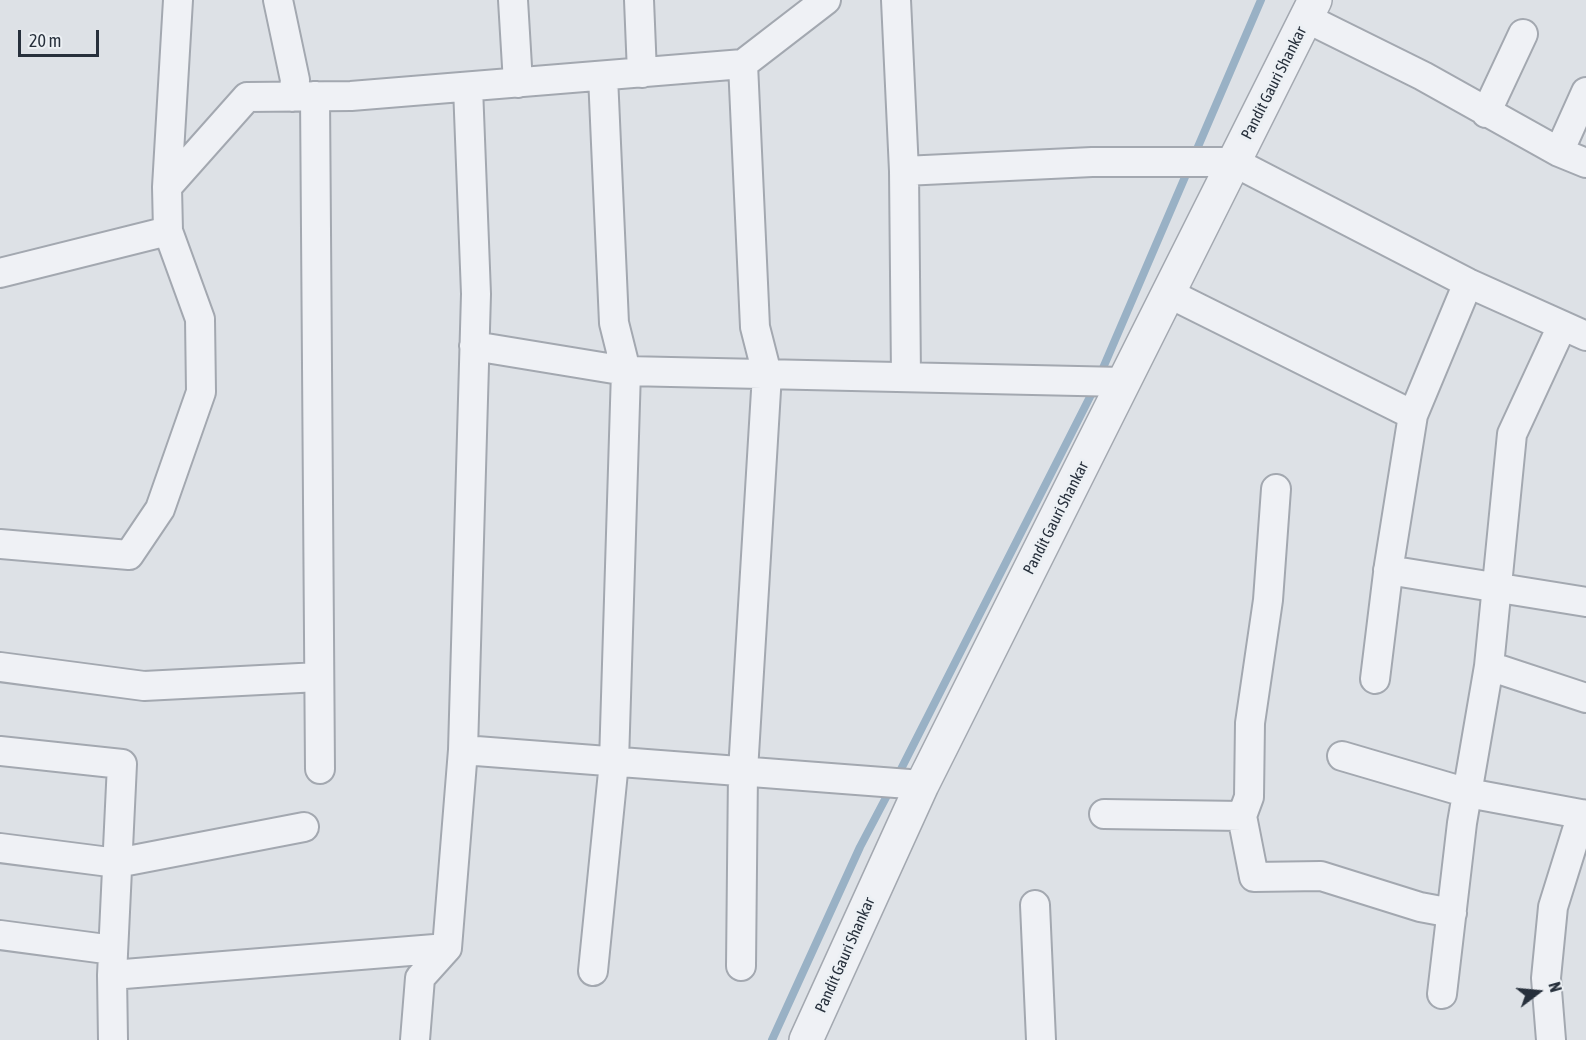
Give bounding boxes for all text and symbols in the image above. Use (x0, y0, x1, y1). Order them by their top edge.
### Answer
scale bar (21, 18, 102, 56)
street label: Pandit Gauri Shankar (1237, 23, 1311, 143)
text: 20 m (29, 30, 61, 51)
street label: Pandit Gauri Shankar (1019, 458, 1093, 578)
street label: Pandit Gauri Shankar (811, 894, 879, 1016)
north arrow (1508, 962, 1568, 1022)
text: N (1545, 980, 1565, 994)

